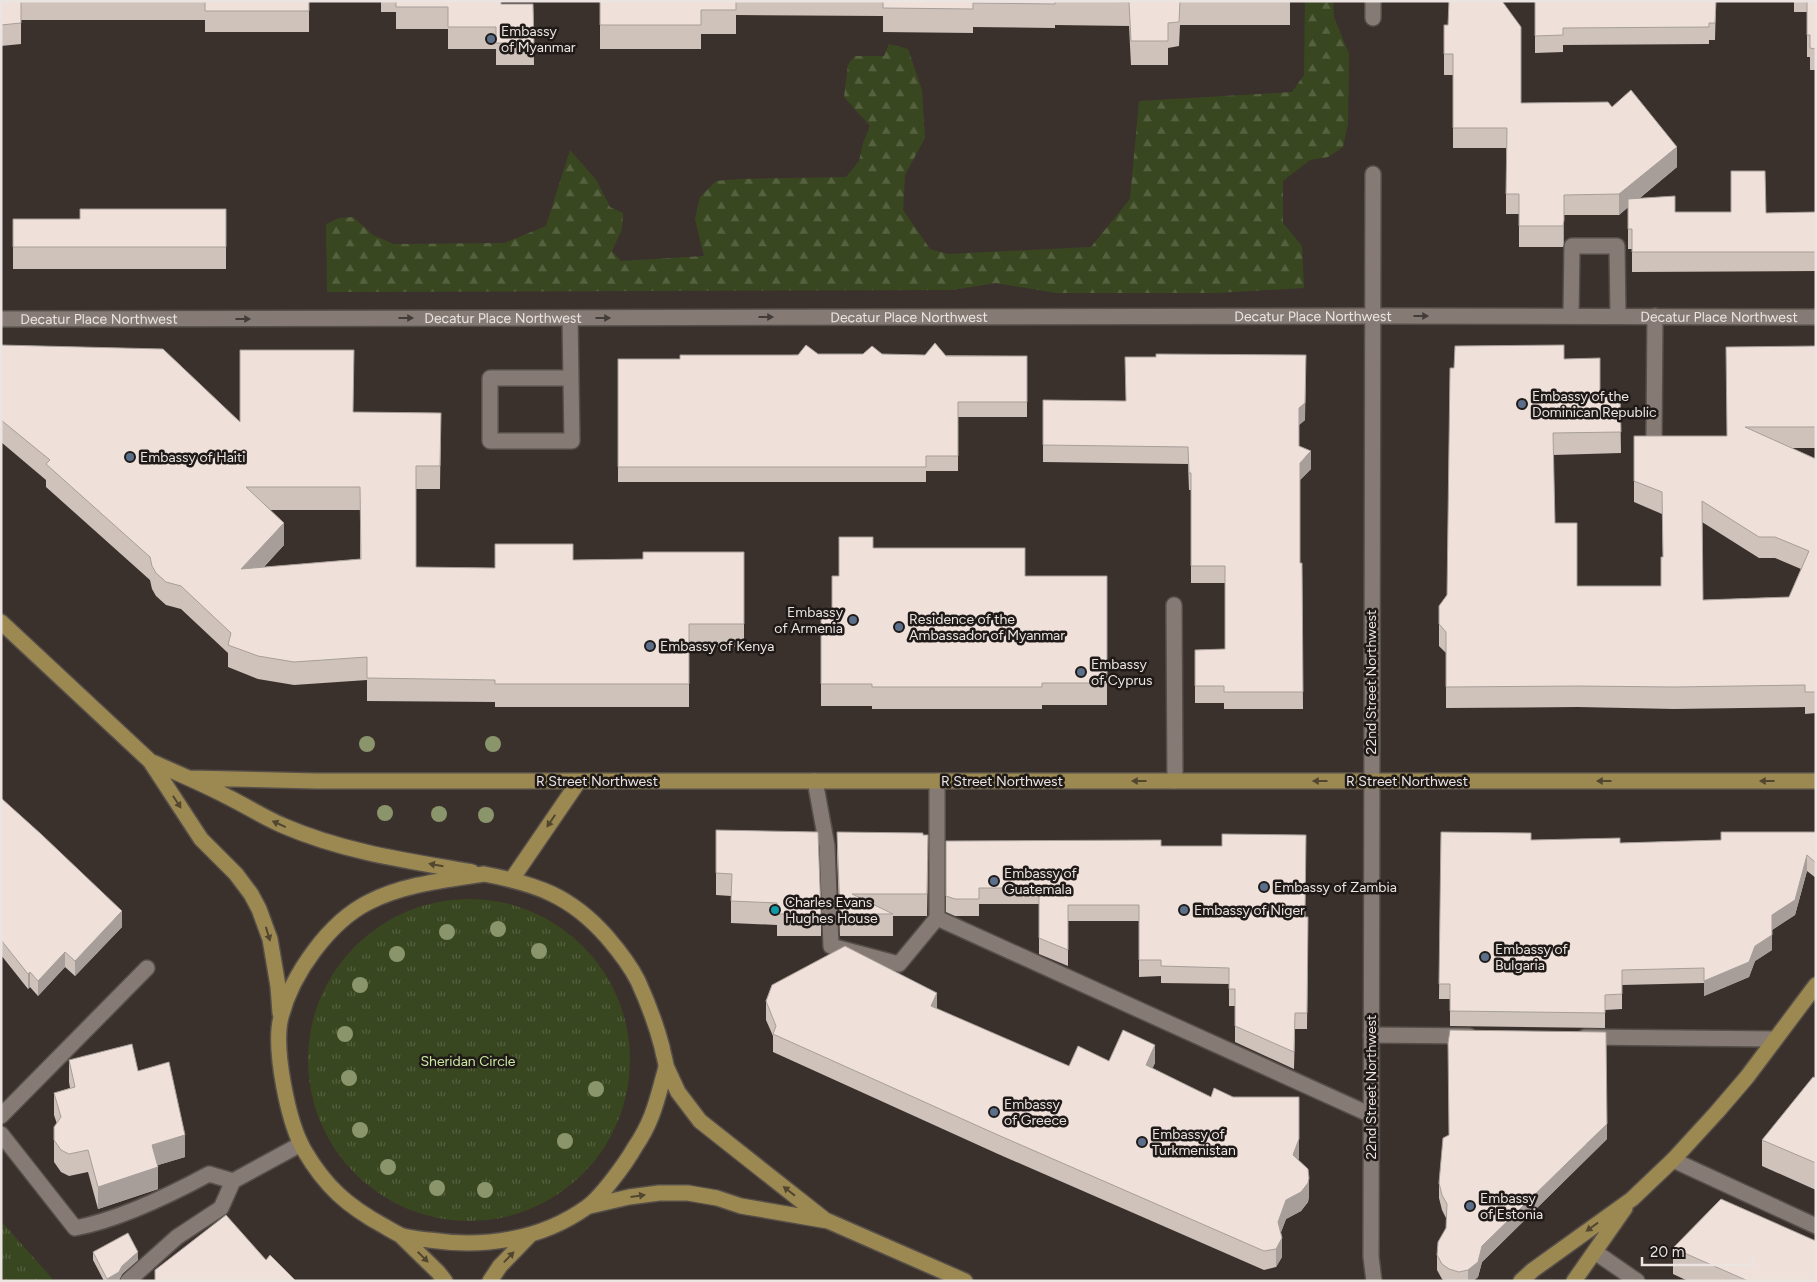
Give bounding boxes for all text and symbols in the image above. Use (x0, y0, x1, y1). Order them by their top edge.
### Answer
place label: Embassy of Myanmar (501, 23, 576, 56)
marker: Embassy of Myanmar (485, 33, 497, 45)
street label: Decatur Place Northwest (1234, 307, 1392, 325)
street label: Decatur Place Northwest (830, 308, 988, 326)
street label: Decatur Place Northwest (1640, 308, 1798, 325)
street label: Decatur Place Northwest (424, 309, 582, 327)
street label: Decatur Place Northwest (20, 310, 178, 327)
one-way arrow (1413, 312, 1429, 320)
one-way arrow (596, 313, 612, 321)
one-way arrow (758, 313, 774, 321)
one-way arrow (398, 314, 414, 322)
one-way arrow (236, 315, 252, 323)
place label: Embassy of the Dominican Republic (1532, 388, 1657, 421)
marker: Embassy of the Dominican Republic (1516, 398, 1528, 410)
place label: Embassy of Haiti (140, 449, 246, 466)
marker: Embassy of Haiti (124, 451, 136, 463)
place label: Embassy of Armenia (774, 604, 844, 637)
street label: 22nd Street Northwest (1363, 610, 1380, 754)
place label: Residence of the Ambassador of Myanmar (909, 611, 1065, 644)
marker: Embassy of Armenia (847, 614, 859, 626)
marker: Residence of the Ambassador of Myanmar (893, 621, 905, 633)
place label: Embassy of Kenya (660, 638, 774, 655)
marker: Embassy of Kenya (644, 640, 656, 652)
place label: Embassy of Cyprus (1091, 656, 1153, 689)
marker: Embassy of Cyprus (1075, 666, 1087, 678)
street label: R Street Northwest (536, 773, 658, 790)
street label: R Street Northwest (941, 773, 1063, 790)
street label: R Street Northwest (1346, 773, 1468, 790)
one-way arrow (1131, 777, 1147, 785)
one-way arrow (1311, 777, 1327, 785)
one-way arrow (1596, 777, 1612, 785)
one-way arrow (1759, 777, 1775, 785)
one-way arrow (172, 795, 181, 809)
one-way arrow (546, 815, 556, 828)
one-way arrow (272, 820, 286, 828)
one-way arrow (428, 861, 444, 869)
place label: Embassy of Guatemala (1004, 865, 1078, 898)
marker: Embassy of Guatemala (988, 875, 1000, 887)
place label: Embassy of Zambia (1274, 879, 1397, 896)
marker: Embassy of Zambia (1258, 881, 1270, 893)
place label: Charles Evans Hughes House (785, 894, 878, 927)
place label: Embassy of Niger (1194, 902, 1305, 919)
marker: Charles Evans Hughes House (769, 904, 781, 916)
marker: Embassy of Niger (1178, 904, 1190, 916)
one-way arrow (264, 927, 272, 942)
place label: Embassy of Bulgaria (1495, 941, 1569, 974)
marker: Embassy of Bulgaria (1479, 951, 1491, 963)
street label: 22nd Street Northwest (1363, 1015, 1380, 1159)
park label: Sheridan Circle (420, 1053, 516, 1070)
place label: Embassy of Greece (1004, 1096, 1067, 1129)
marker: Embassy of Greece (988, 1106, 1000, 1118)
place label: Embassy of Turkmenistan (1152, 1126, 1236, 1159)
marker: Embassy of Turkmenistan (1136, 1136, 1148, 1148)
one-way arrow (782, 1186, 796, 1196)
place label: Embassy of Estonia (1480, 1190, 1543, 1223)
one-way arrow (630, 1192, 646, 1200)
marker: Embassy of Estonia (1464, 1200, 1476, 1212)
one-way arrow (1585, 1222, 1599, 1232)
scale bar (1642, 1234, 1753, 1266)
text: 20 m (1650, 1243, 1684, 1261)
one-way arrow (417, 1251, 429, 1263)
one-way arrow (503, 1251, 515, 1263)

